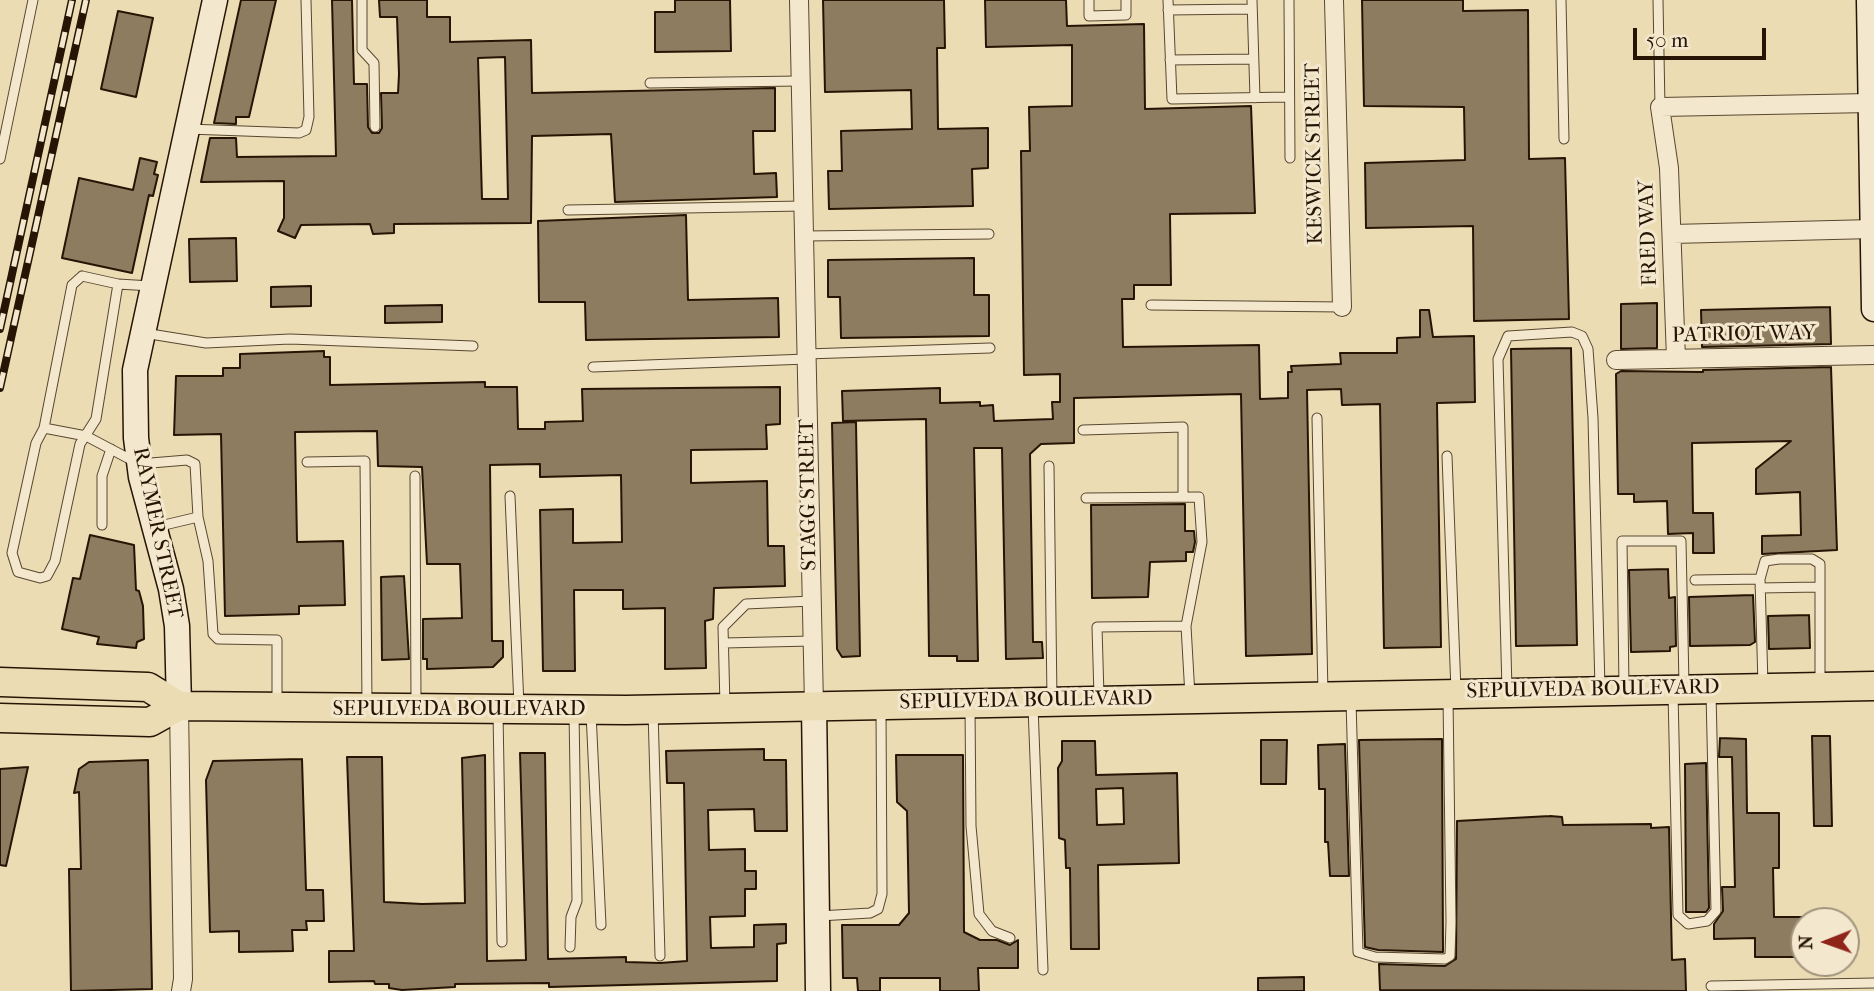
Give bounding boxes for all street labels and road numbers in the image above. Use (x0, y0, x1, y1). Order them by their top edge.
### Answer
street label: KESWICK STREET (1301, 63, 1329, 245)
street label: FRED WAY (1635, 179, 1663, 287)
street label: PATRIOT WAY (1672, 321, 1816, 349)
street label: STAGG STREET (795, 419, 823, 571)
street label: RAYMER STREET (127, 445, 187, 621)
street label: SEPULVEDA BOULEVARD (1466, 675, 1720, 705)
street label: SEPULVEDA BOULEVARD (899, 686, 1153, 716)
street label: SEPULVEDA BOULEVARD (333, 697, 585, 723)

